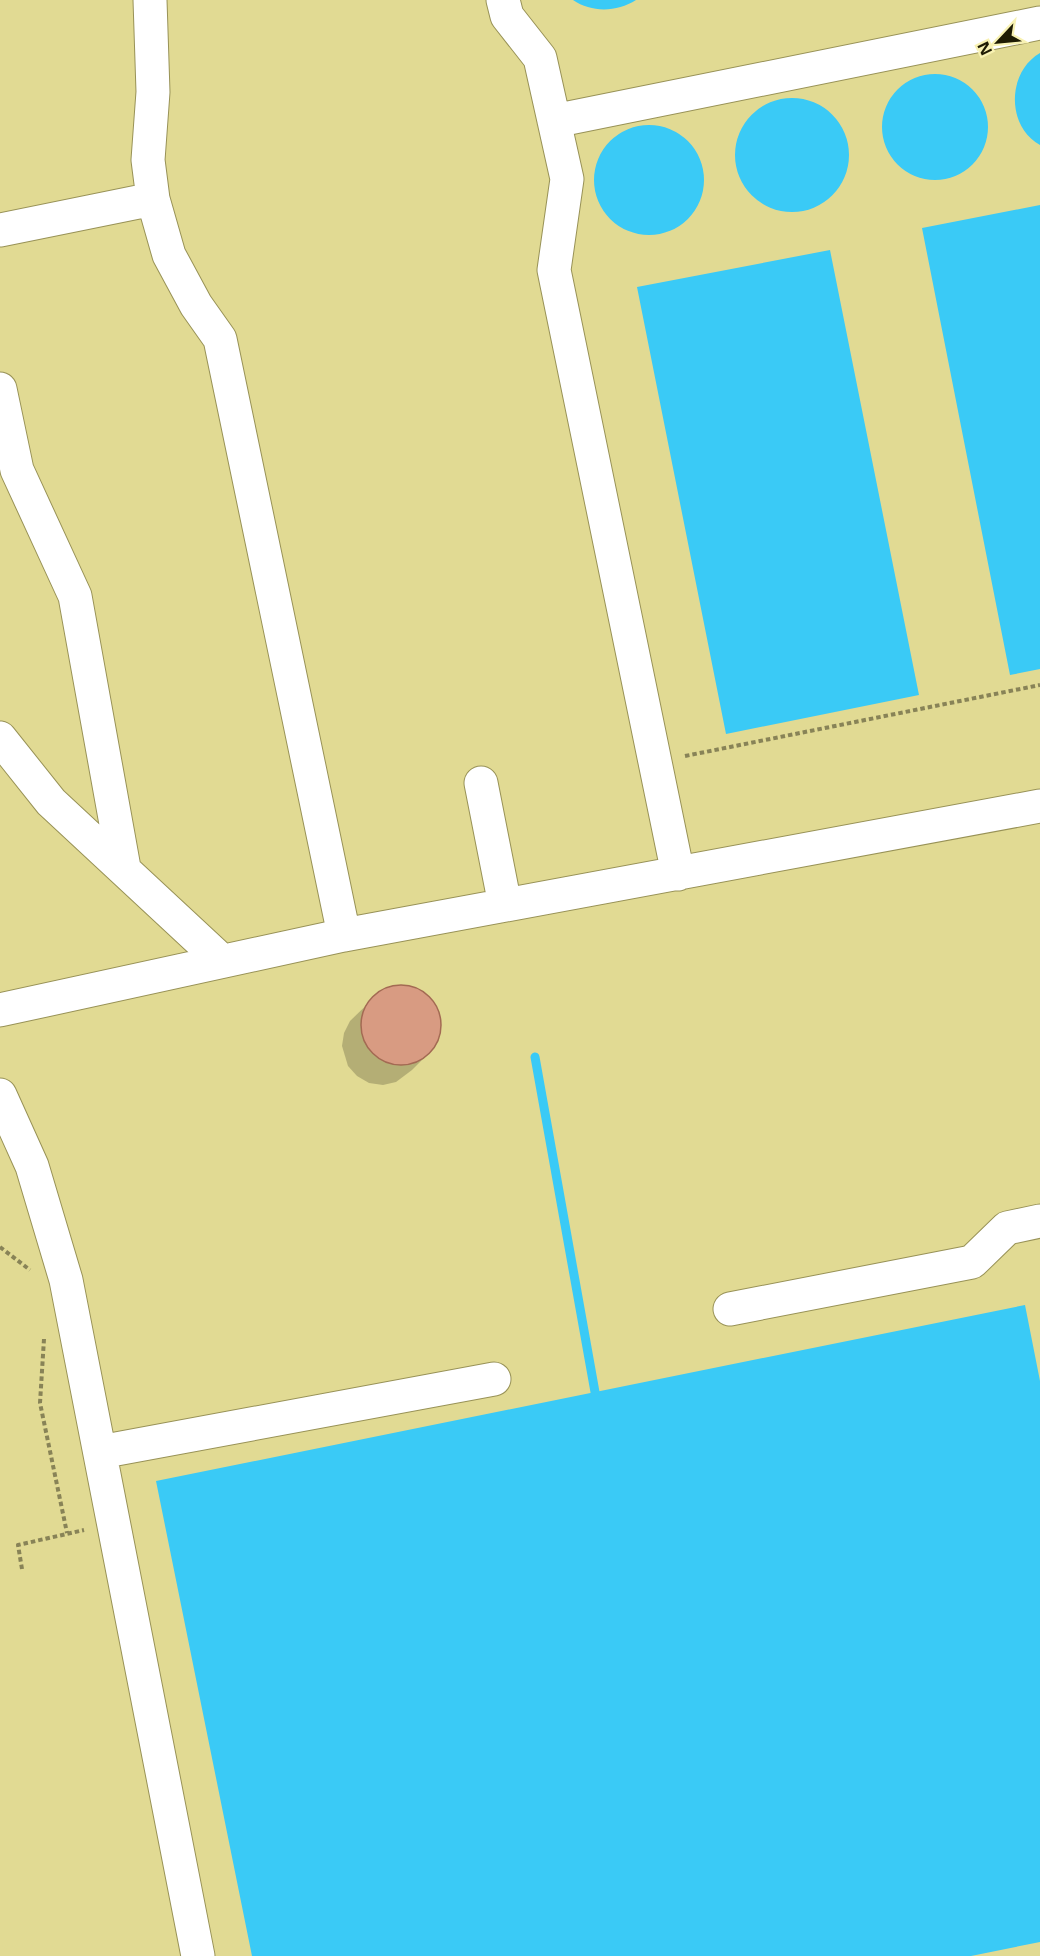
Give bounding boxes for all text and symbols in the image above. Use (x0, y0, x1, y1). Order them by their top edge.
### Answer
north arrow (968, 12, 1028, 72)
text: N (972, 38, 997, 59)

